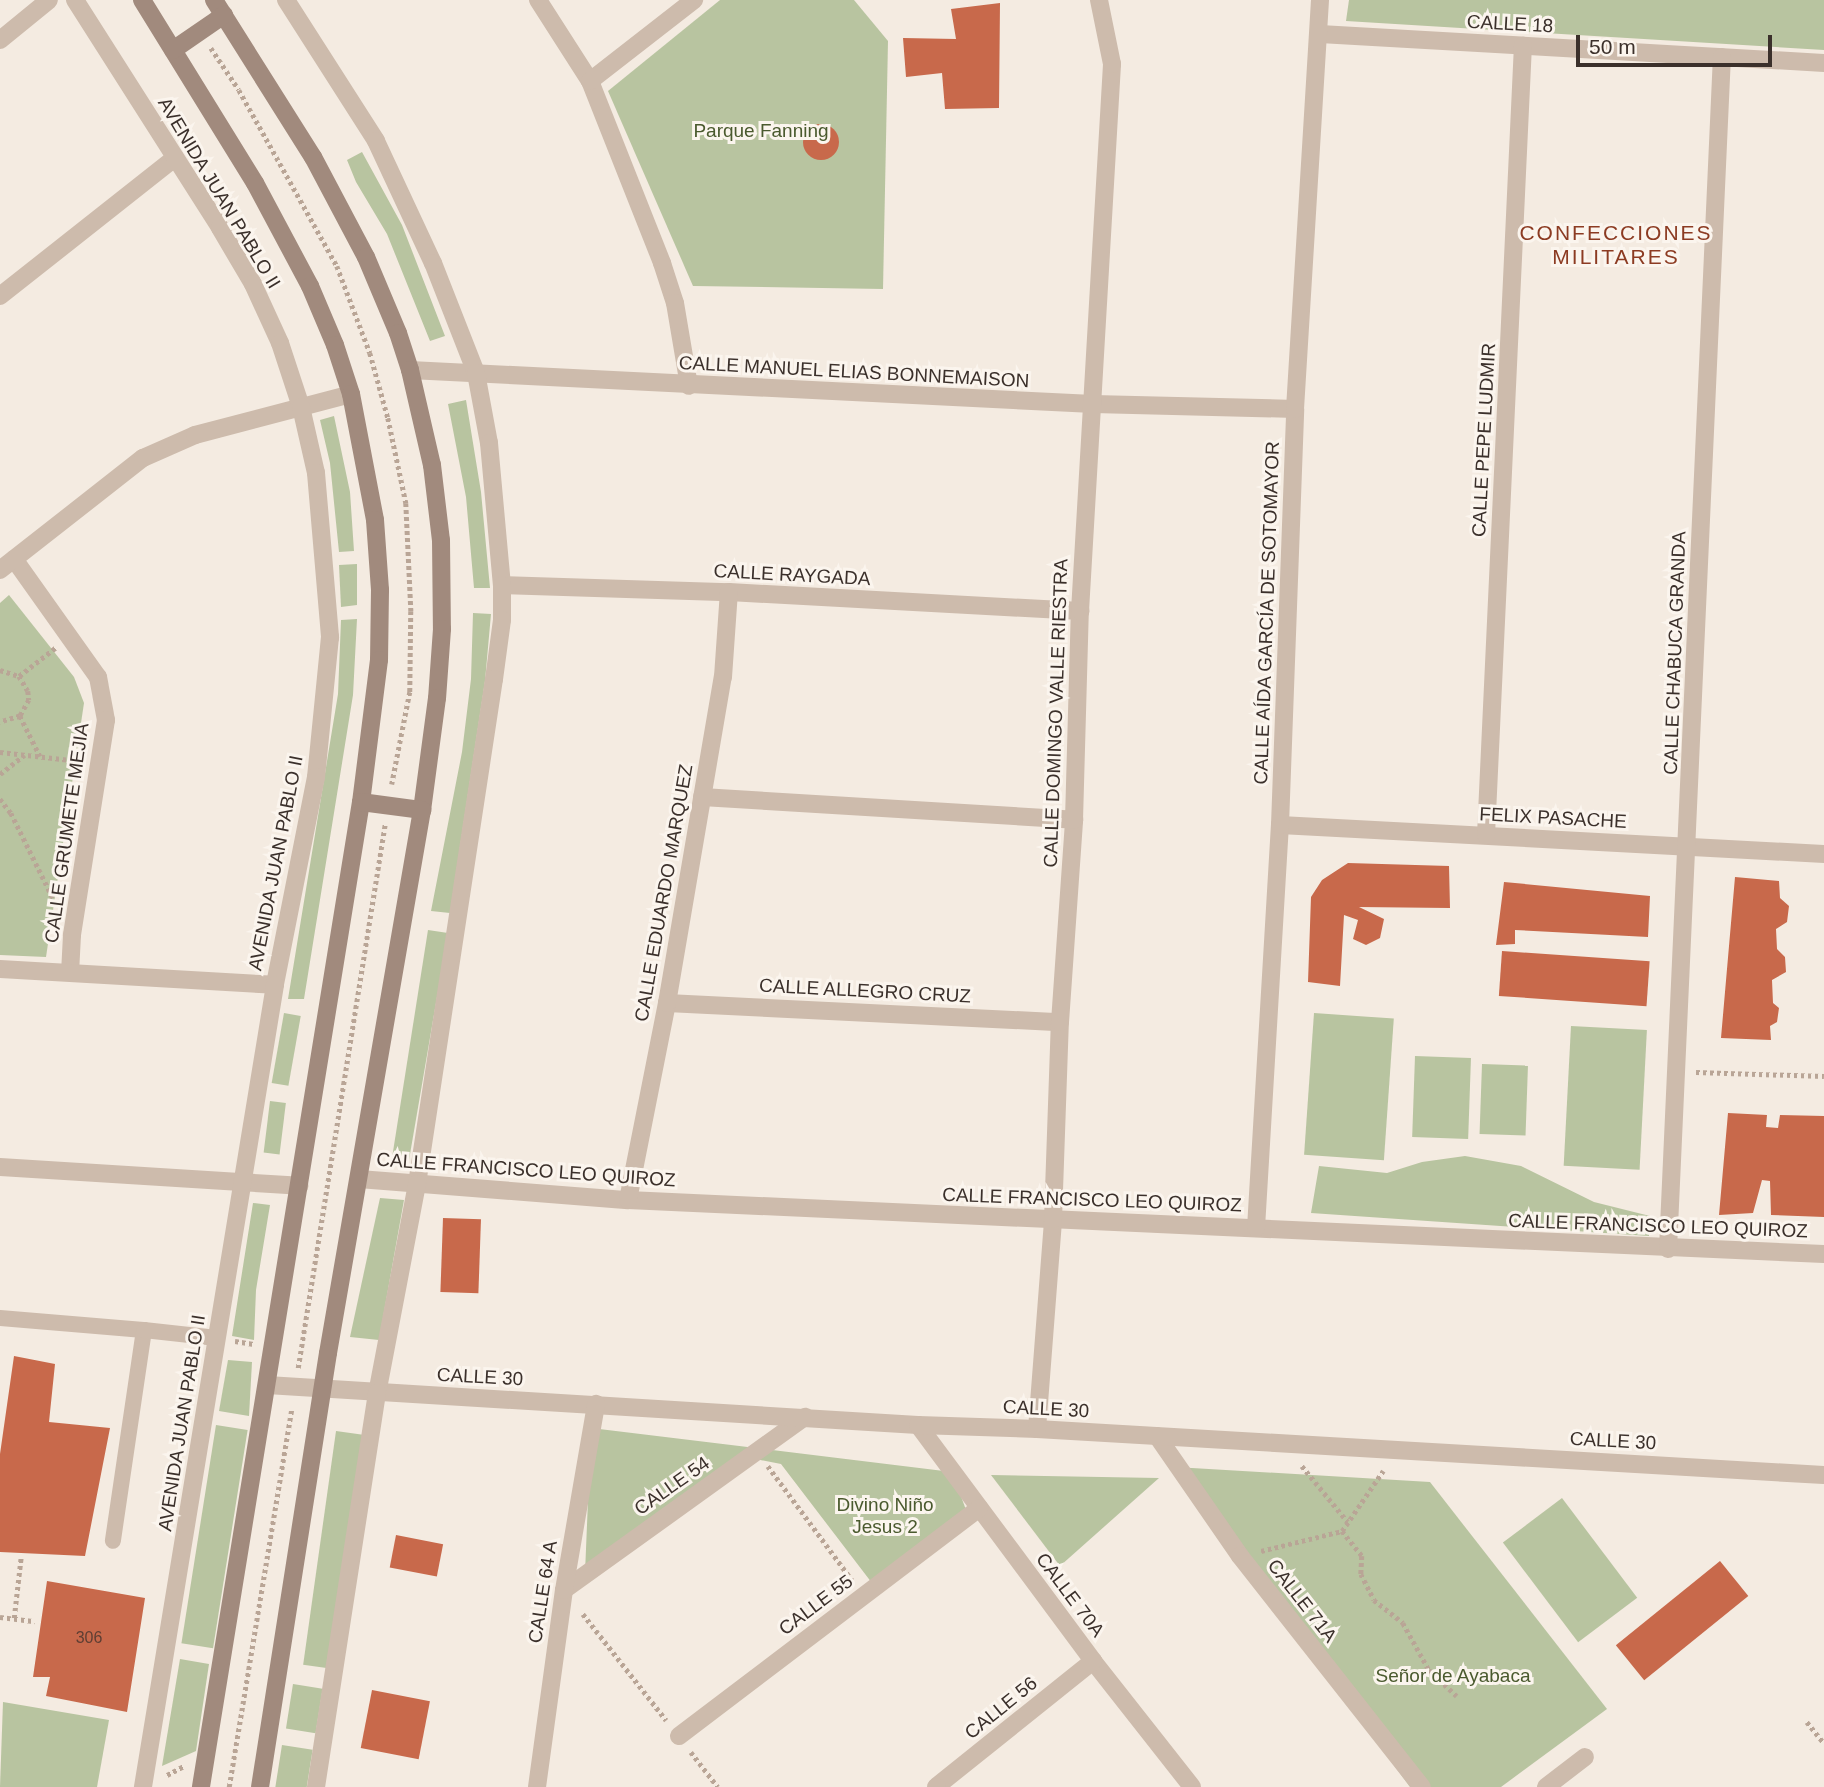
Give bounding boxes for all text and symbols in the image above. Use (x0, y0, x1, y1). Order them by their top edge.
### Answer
street label: CALLE 18 (1466, 10, 1554, 38)
scale bar (1579, 21, 1775, 65)
text: 50 m (1589, 35, 1636, 58)
street label: AVENIDA JUAN PABLO II (153, 93, 285, 293)
park label: Parque Fanning (693, 120, 829, 142)
district label: CONFECCIONES MILITARES (1521, 220, 1711, 270)
street label: CALLE PEPE LUDMIR (1468, 342, 1500, 538)
street label: CALLE MANUEL ELIAS BONNEMAISON (678, 351, 1030, 393)
street label: CALLE AÍDA GARCÍA DE SOTOMAYOR (1250, 439, 1284, 787)
street label: CALLE CHABUCA GRANDA (1659, 530, 1691, 776)
street label: CALLE DOMINGO VALLE RIESTRA (1039, 558, 1073, 868)
street label: CALLE RAYGADA (713, 560, 871, 590)
street label: CALLE GRUMETE MEJIA (40, 722, 94, 944)
street label: AVENIDA JUAN PABLO II (244, 753, 308, 973)
street label: CALLE EDUARDO MARQUEZ (630, 763, 698, 1023)
street label: FELIX PASACHE (1479, 803, 1627, 833)
street label: CALLE ALLEGRO CRUZ (758, 974, 972, 1008)
street label: CALLE FRANCISCO LEO QUIROZ (376, 1148, 676, 1192)
street label: CALLE FRANCISCO LEO QUIROZ (942, 1183, 1242, 1217)
street label: CALLE FRANCISCO LEO QUIROZ (1508, 1209, 1808, 1243)
street label: AVENIDA JUAN PABLO II (154, 1313, 210, 1533)
street label: CALLE 30 (436, 1363, 524, 1391)
street label: CALLE 30 (1002, 1395, 1090, 1423)
street label: CALLE 30 (1569, 1427, 1657, 1455)
street label: CALLE 54 (630, 1452, 714, 1520)
park label: Divino Niño Jesus 2 (836, 1494, 934, 1538)
street label: CALLE 64 A (524, 1539, 562, 1645)
street label: CALLE 70A (1031, 1548, 1109, 1642)
street label: CALLE 71A (1262, 1555, 1342, 1647)
street label: CALLE 55 (775, 1570, 857, 1640)
house number: 306 (76, 1628, 102, 1648)
park label: Señor de Ayabaca (1375, 1665, 1531, 1687)
street label: CALLE 56 (960, 1672, 1042, 1744)

